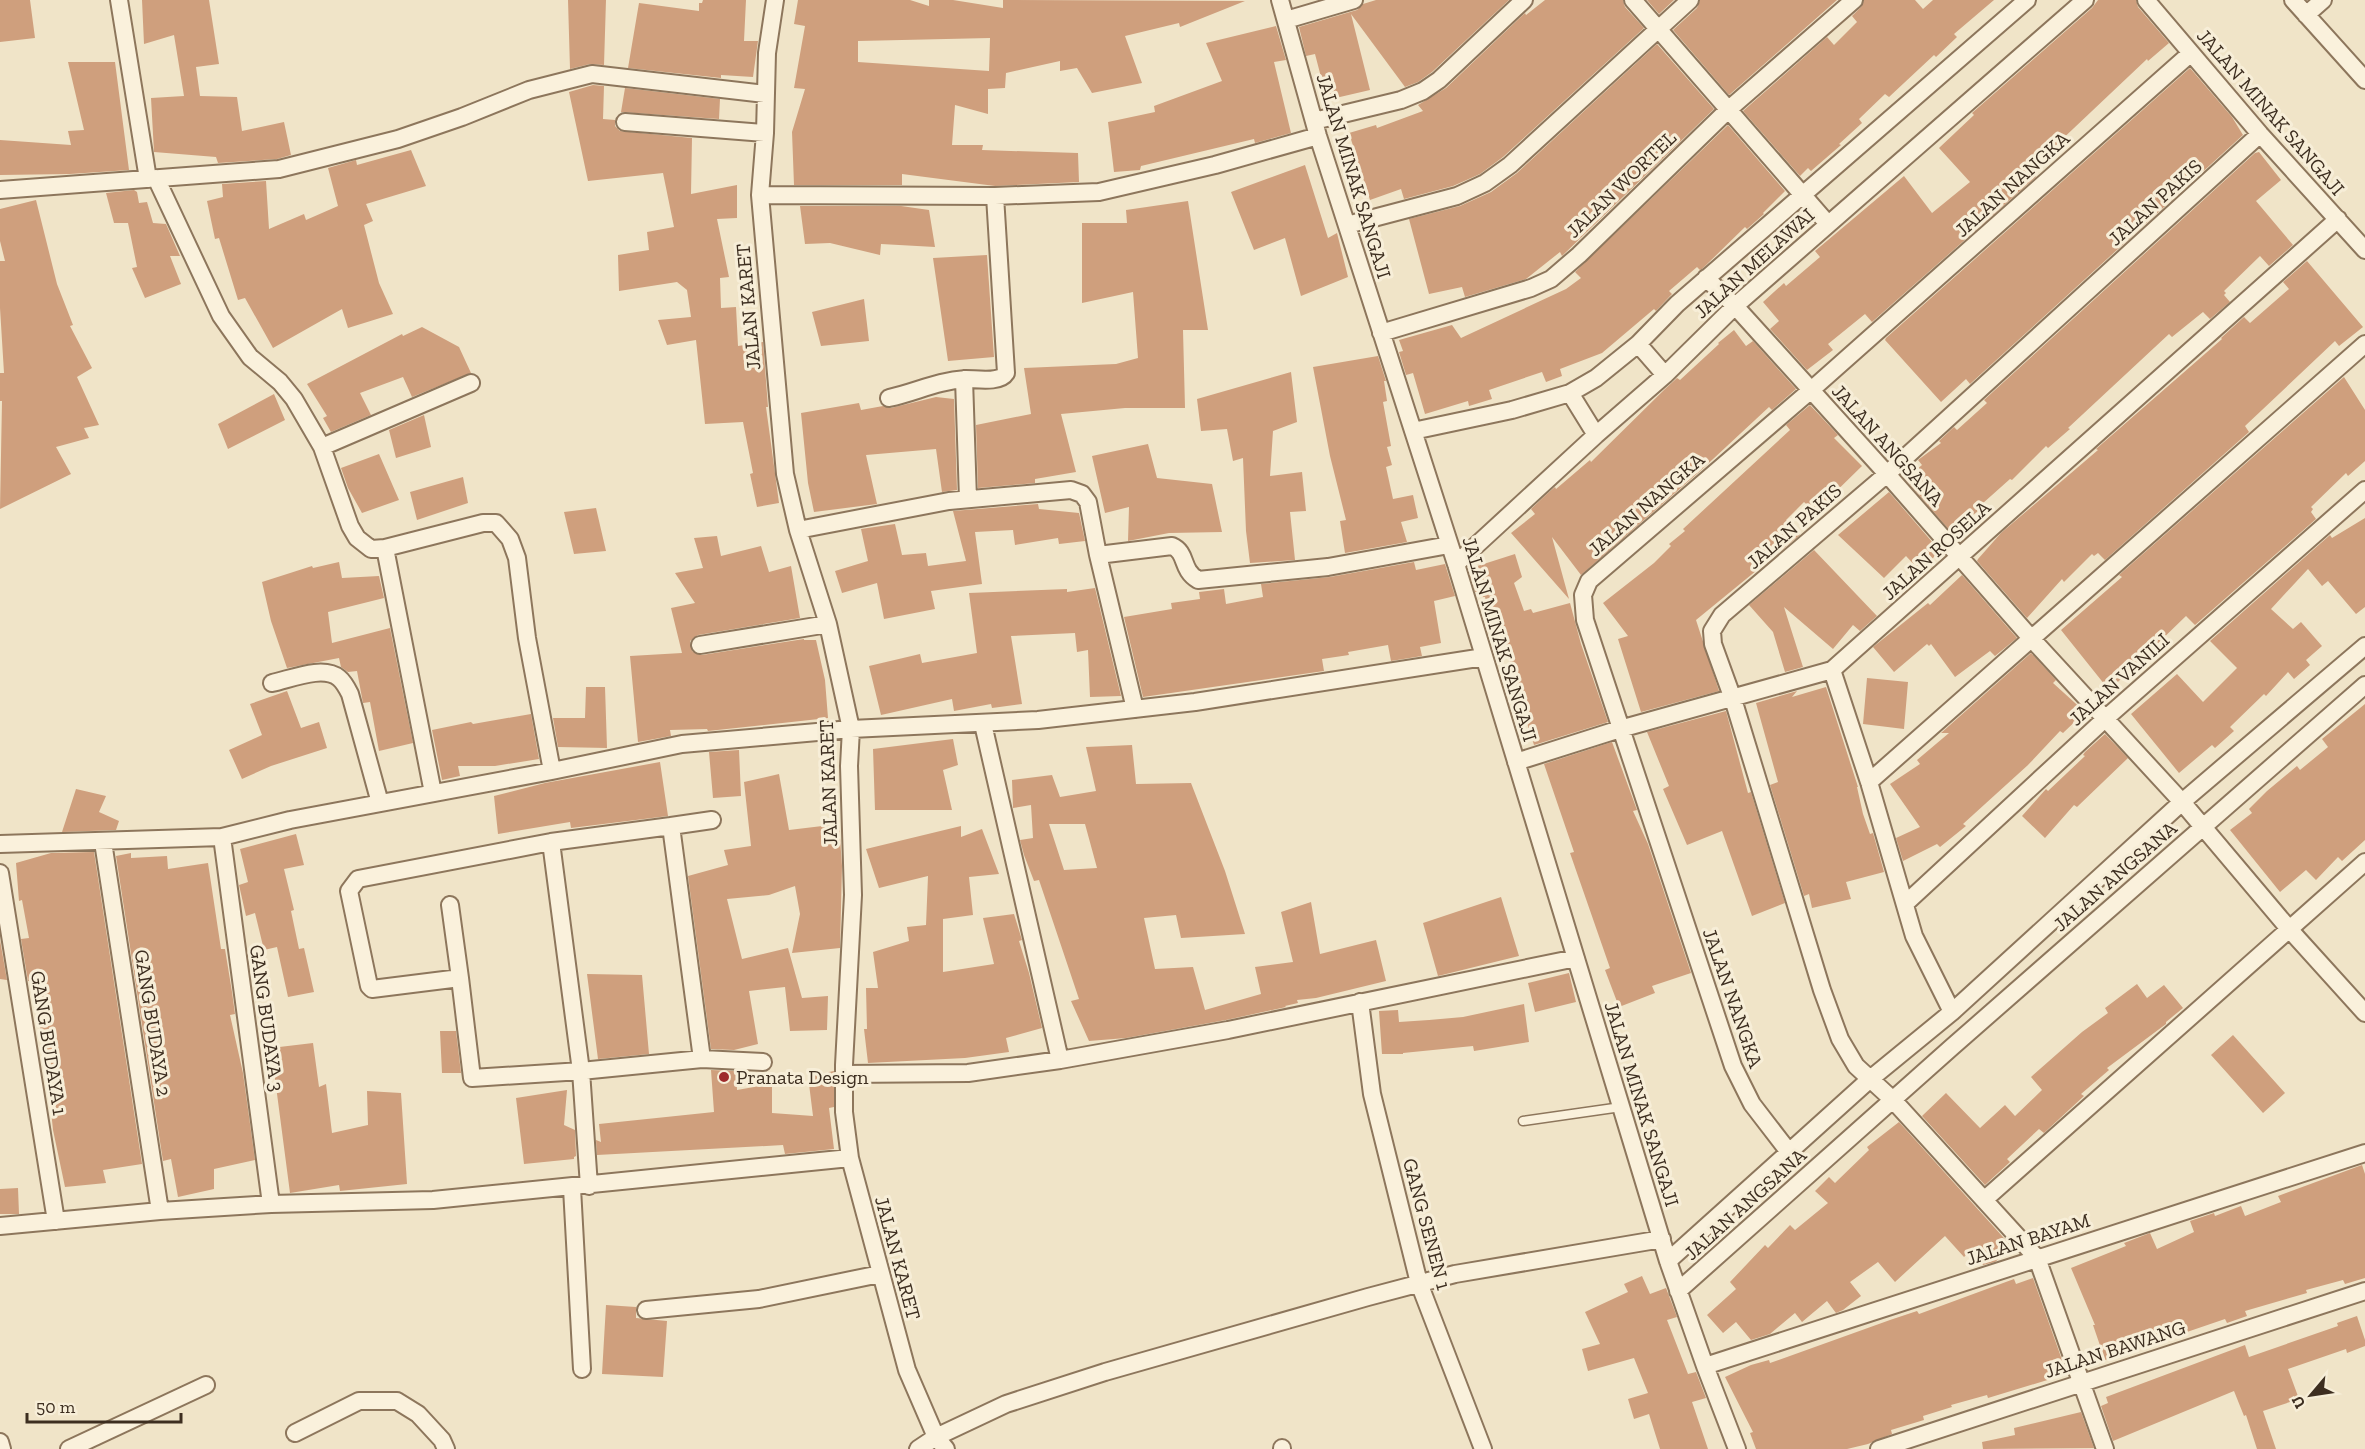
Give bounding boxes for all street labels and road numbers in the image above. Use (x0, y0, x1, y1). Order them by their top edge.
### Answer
street label: JALAN MINAK SANGAJI (2192, 24, 2350, 200)
street label: JALAN MINAK SANGAJI (1311, 71, 1397, 281)
street label: JALAN WORTEL (1561, 125, 1681, 243)
street label: JALAN NANGKA (1950, 126, 2075, 242)
street label: JALAN PAKIS (2103, 154, 2207, 250)
street label: JALAN MELAWAI (1689, 203, 1819, 323)
street label: JALAN KARET (731, 243, 765, 371)
street label: JALAN ANGSANA (1827, 379, 1950, 512)
street label: JALAN NANGKA (1583, 446, 1710, 561)
street label: JALAN PAKIS (1742, 478, 1846, 574)
street label: JALAN ROSELA (1877, 494, 1996, 605)
street label: JALAN MINAK SANGAJI (1457, 534, 1543, 744)
street label: JALAN VANILI (2064, 628, 2174, 730)
street label: JALAN KARET (814, 719, 842, 847)
street label: JALAN ANGSANA (2048, 815, 2182, 936)
street label: JALAN NANGKA (1698, 925, 1768, 1072)
street label: GANG BUDAYA 3 (245, 943, 289, 1093)
street label: GANG BUDAYA 2 (130, 948, 176, 1098)
street label: GANG BUDAYA 1 (26, 969, 72, 1117)
street label: JALAN MINAK SANGAJI (1599, 999, 1685, 1209)
street label: JALAN ANGSANA (1679, 1142, 1812, 1265)
street label: GANG SENEN 1 (1398, 1155, 1456, 1293)
street label: JALAN KARET (870, 1194, 926, 1322)
street label: JALAN BAYAM (1963, 1208, 2093, 1270)
street label: JALAN BAWANG (2041, 1315, 2189, 1383)

